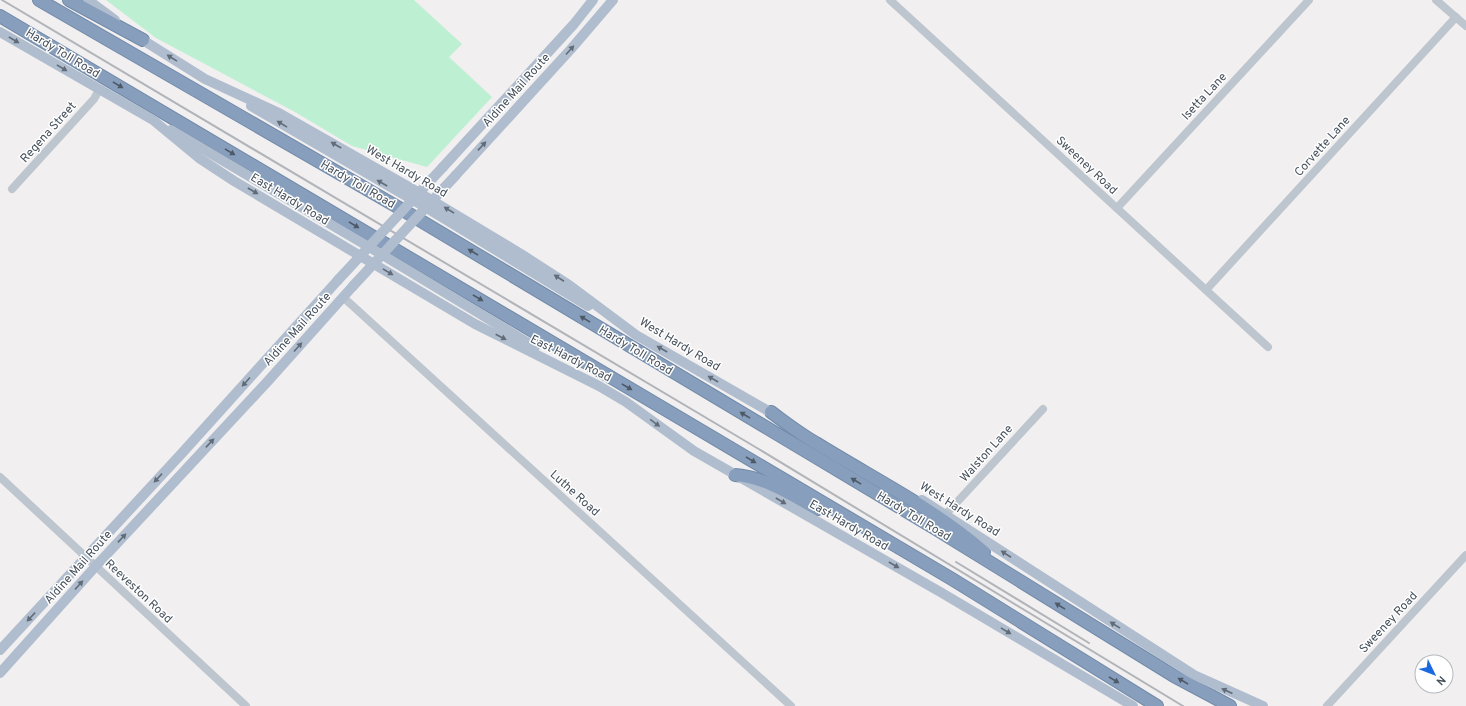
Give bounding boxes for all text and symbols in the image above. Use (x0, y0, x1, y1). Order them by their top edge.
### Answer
street label: Hardy Toll Road (22, 25, 103, 82)
one-way arrow (8, 36, 20, 43)
one-way arrow (565, 45, 575, 55)
street label: Aldine Mail Route (479, 50, 554, 131)
one-way arrow (166, 55, 178, 62)
one-way arrow (56, 64, 68, 71)
street label: Isetta Lane (1179, 69, 1231, 124)
one-way arrow (112, 82, 124, 89)
street label: Regena Street (17, 99, 80, 166)
street label: Corvette Lane (1291, 113, 1354, 180)
one-way arrow (276, 121, 288, 128)
street label: Sweeney Road (1052, 133, 1121, 198)
one-way arrow (477, 141, 487, 151)
one-way arrow (330, 142, 342, 149)
street label: West Hardy Road (363, 142, 450, 202)
one-way arrow (224, 148, 236, 155)
street label: Hardy Toll Road (317, 157, 398, 213)
street label: East Hardy Road (247, 170, 332, 230)
one-way arrow (376, 179, 388, 186)
one-way arrow (247, 188, 259, 195)
one-way arrow (443, 207, 455, 214)
one-way arrow (349, 221, 359, 229)
one-way arrow (467, 249, 479, 256)
one-way arrow (382, 269, 394, 276)
one-way arrow (554, 275, 565, 282)
street label: Aldine Mail Route (260, 289, 335, 370)
one-way arrow (472, 295, 484, 302)
street label: West Hardy Road (636, 314, 723, 375)
one-way arrow (580, 315, 590, 323)
street label: Hardy Toll Road (595, 322, 676, 379)
street label: East Hardy Road (527, 332, 614, 386)
one-way arrow (495, 334, 507, 340)
one-way arrow (293, 342, 303, 352)
one-way arrow (656, 346, 668, 353)
one-way arrow (707, 375, 719, 382)
one-way arrow (241, 377, 250, 387)
one-way arrow (621, 384, 633, 391)
one-way arrow (739, 411, 751, 418)
one-way arrow (649, 419, 660, 427)
street label: Walston Lane (957, 422, 1017, 486)
one-way arrow (205, 438, 215, 448)
one-way arrow (745, 457, 757, 464)
street label: Luthe Road (546, 467, 603, 520)
one-way arrow (154, 473, 163, 483)
one-way arrow (850, 478, 862, 485)
street label: West Hardy Road (916, 479, 1003, 541)
street label: Hardy Toll Road (873, 488, 954, 545)
one-way arrow (775, 497, 787, 504)
street label: East Hardy Road (806, 497, 891, 555)
street label: Aldine Mail Route (41, 527, 116, 608)
one-way arrow (117, 533, 126, 543)
one-way arrow (1001, 550, 1012, 558)
street label: Reeveston Road (101, 556, 176, 627)
one-way arrow (888, 562, 900, 569)
one-way arrow (74, 580, 83, 589)
street label: Sweeney Road (1356, 588, 1421, 657)
one-way arrow (1054, 602, 1066, 609)
one-way arrow (27, 612, 36, 621)
one-way arrow (1109, 622, 1121, 629)
one-way arrow (1000, 627, 1012, 634)
north arrow (1414, 654, 1454, 694)
text: N (1433, 672, 1448, 688)
one-way arrow (1108, 677, 1120, 684)
one-way arrow (1177, 678, 1189, 685)
one-way arrow (1221, 688, 1233, 694)

